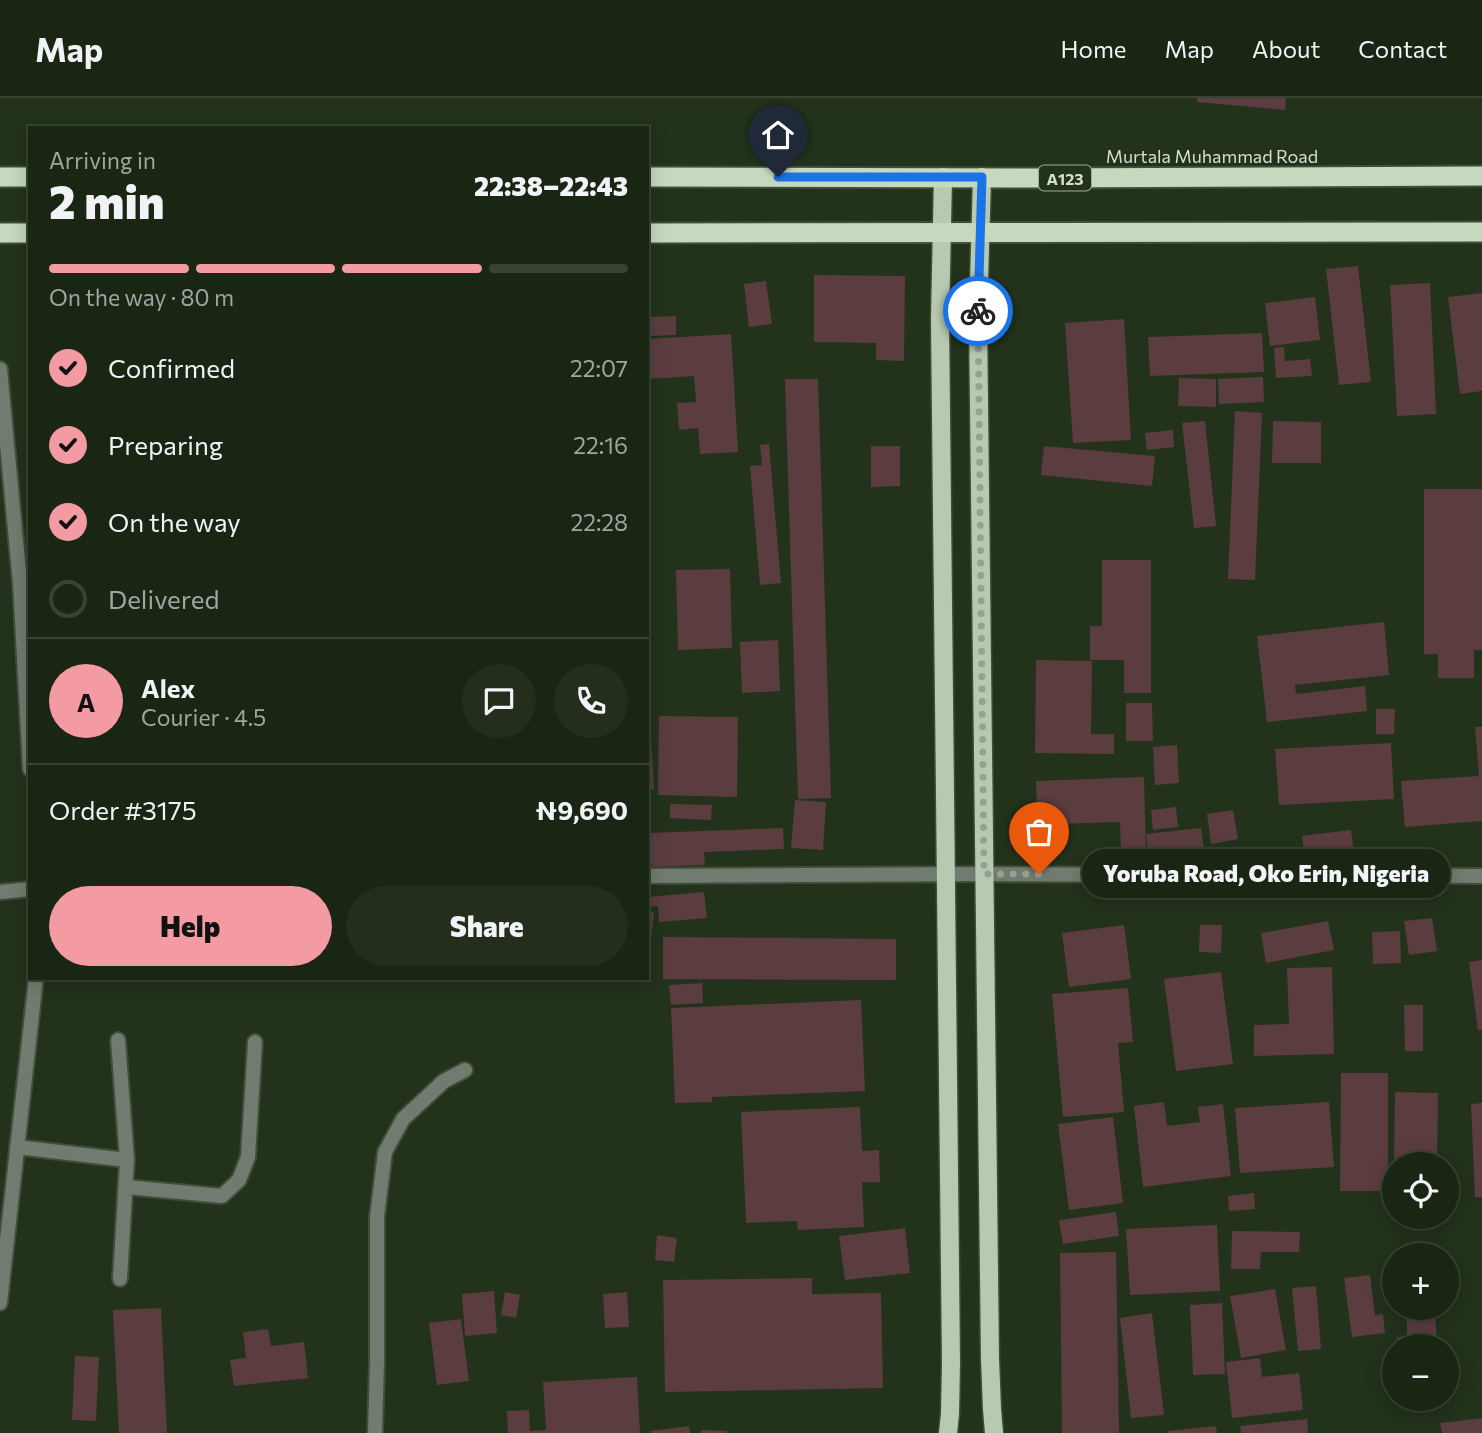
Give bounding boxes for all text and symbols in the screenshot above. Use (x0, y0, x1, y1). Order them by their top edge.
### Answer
text: Map (35, 28, 103, 69)
text: Home (1061, 34, 1127, 63)
text: Map (1165, 34, 1214, 63)
text: About (1252, 34, 1320, 63)
text: Contact (1358, 34, 1447, 63)
pin (748, 105, 808, 177)
icon: home (759, 116, 797, 154)
street label: Murtala Muhammad Road (1106, 145, 1318, 167)
text: Arriving in (49, 146, 156, 174)
road number: A123 (1039, 166, 1091, 190)
text: 22:38–22:43 (474, 170, 628, 201)
text: 2 min (49, 172, 165, 228)
courier (943, 276, 1013, 346)
text: On the way · 80 m (49, 283, 234, 311)
icon: bike (959, 292, 997, 330)
icon: check (49, 349, 87, 387)
text: Confirmed (108, 352, 235, 383)
text: 22:07 (570, 354, 628, 382)
icon: check (49, 426, 87, 464)
text: Preparing (108, 429, 223, 460)
text: 22:16 (573, 431, 628, 459)
icon: check (49, 503, 87, 541)
text: On the way (108, 506, 241, 537)
text: 22:28 (570, 508, 628, 536)
text: Delivered (108, 583, 219, 614)
button: chat (462, 664, 536, 738)
button: phone (554, 664, 628, 738)
text: Alex (141, 672, 195, 703)
text: A (77, 686, 95, 717)
text: Courier · 4.5 (141, 703, 266, 731)
text: Order #3175 (49, 794, 197, 825)
text: ₦9,690 (536, 794, 628, 825)
pin (1009, 802, 1069, 874)
icon: bag (1020, 813, 1058, 851)
callout: Yoruba Road, Oko Erin, Nigeria (1081, 850, 1448, 898)
text: Yoruba Road, Oko Erin, Nigeria (1103, 859, 1429, 887)
button: Help (49, 886, 332, 966)
button: Share (346, 886, 628, 966)
map controls (1382, 1152, 1459, 1411)
button: locate (1382, 1152, 1459, 1229)
button: + (1382, 1243, 1459, 1320)
button: − (1382, 1334, 1459, 1411)

